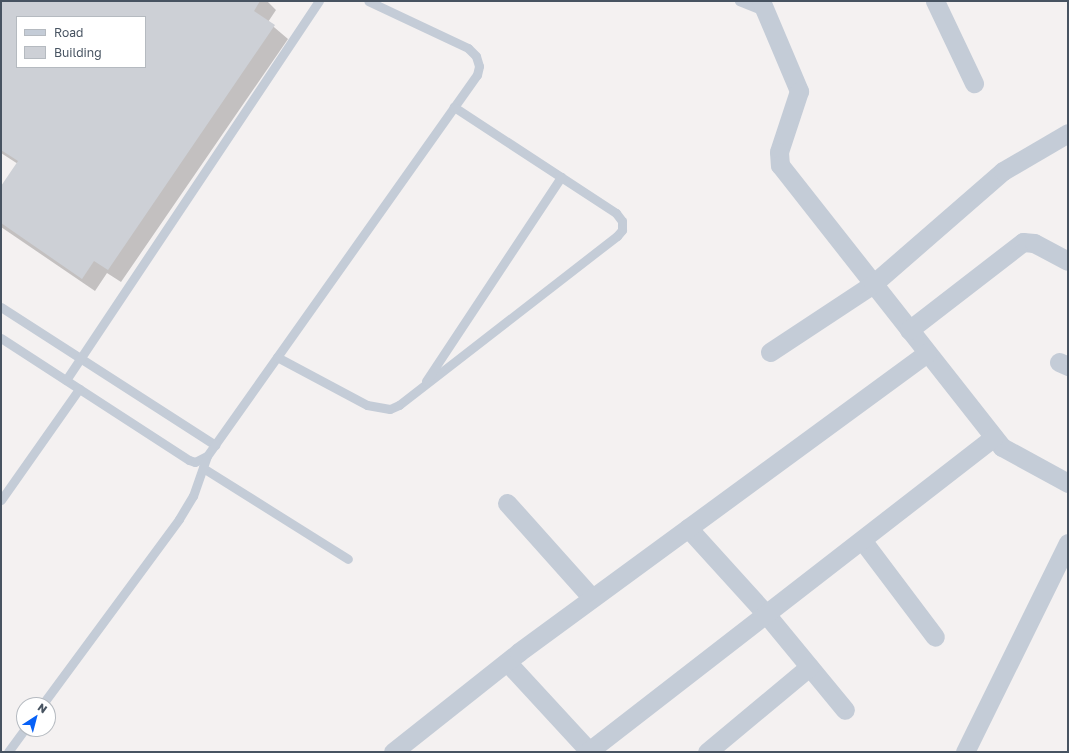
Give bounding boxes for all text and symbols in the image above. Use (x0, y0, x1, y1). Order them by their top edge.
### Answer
legend (16, 16, 146, 68)
text: Road (54, 25, 83, 40)
text: Building (54, 45, 102, 60)
north arrow (16, 697, 56, 737)
text: N (36, 700, 50, 715)

